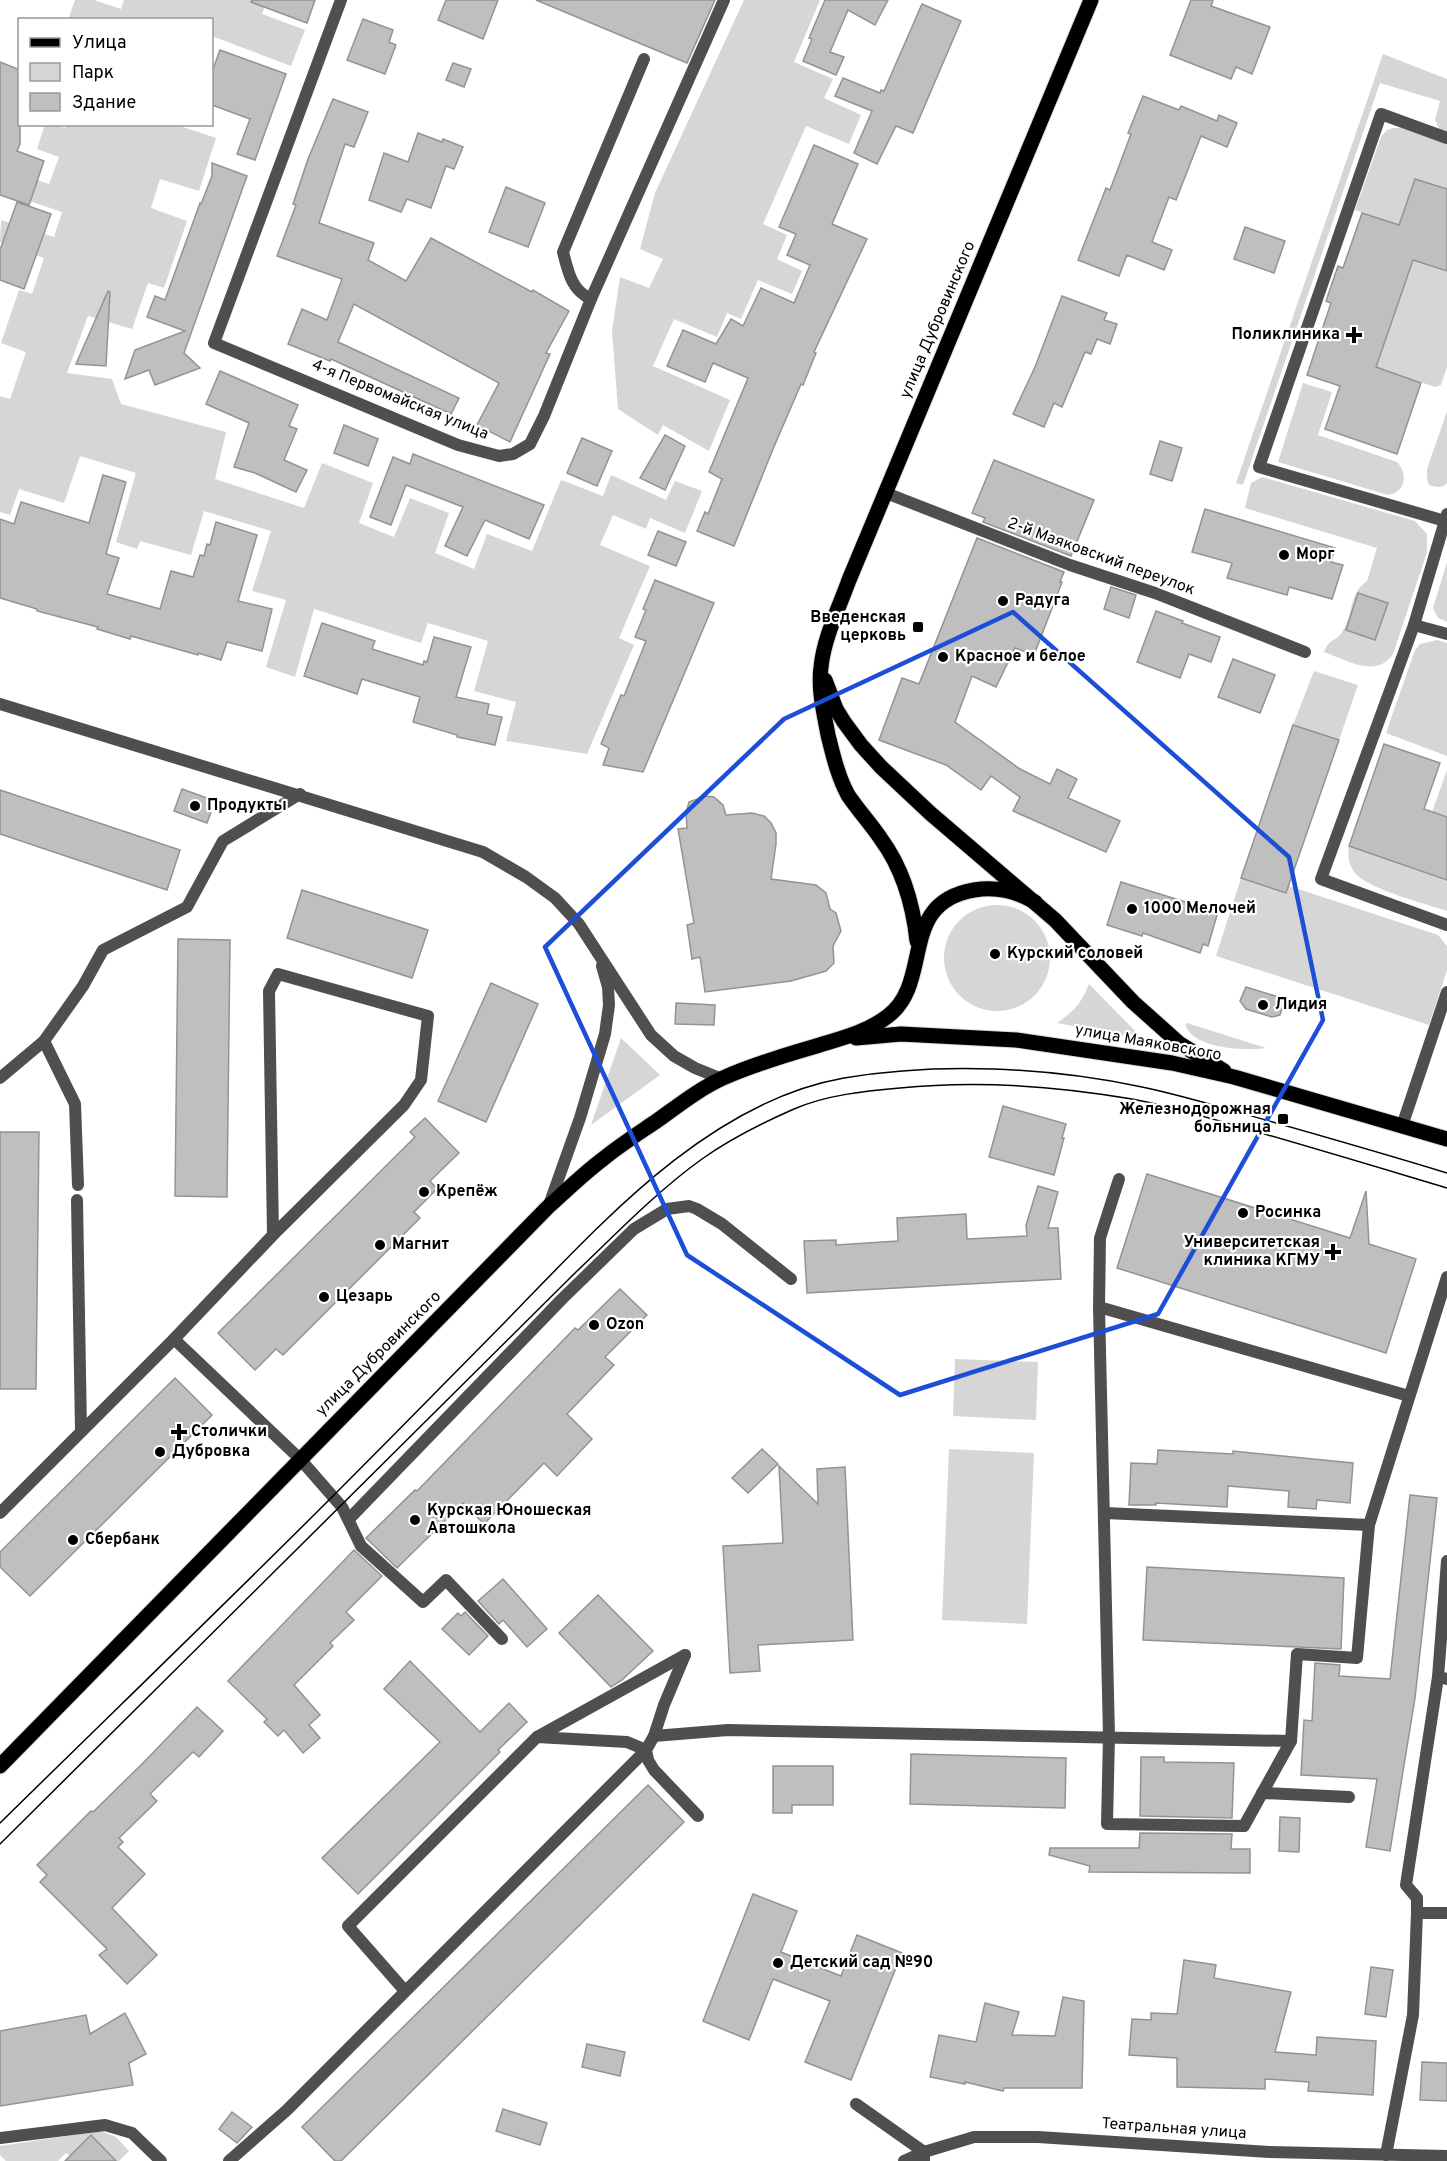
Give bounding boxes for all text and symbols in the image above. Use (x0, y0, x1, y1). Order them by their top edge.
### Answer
legend (18, 18, 213, 126)
text: Улица (72, 32, 126, 55)
text: Парк (72, 62, 114, 85)
text: Здание (72, 92, 136, 115)
street label: улица Дубровинского (896, 238, 980, 402)
place label: Поликлиника (1231, 325, 1340, 345)
marker: Поликлиника (1345, 326, 1363, 344)
street label: 4-я Первомайская улица (309, 355, 491, 445)
street label: 2-й Маяковский переулок (1004, 514, 1198, 600)
place label: Морг (1296, 545, 1335, 565)
marker: Морг (1277, 548, 1291, 562)
place label: Радуга (1015, 591, 1070, 611)
marker: Радуга (996, 594, 1010, 608)
place label: Введенская церковь (810, 608, 906, 646)
marker: Введенская церковь (911, 620, 925, 634)
place label: Красное и белое (955, 647, 1086, 667)
marker: Красное и белое (936, 650, 950, 664)
place label: Продукты (207, 796, 287, 816)
marker: Продукты (188, 799, 202, 813)
place label: 1000 Мелочей (1144, 899, 1256, 919)
marker: 1000 Мелочей (1125, 902, 1139, 916)
place label: Курский соловей (1007, 944, 1143, 964)
marker: Курский соловей (988, 947, 1002, 961)
place label: Лидия (1275, 995, 1327, 1015)
marker: Лидия (1256, 998, 1270, 1012)
street label: улица Маяковского (1073, 1020, 1223, 1066)
place label: Железнодорожная больница (1119, 1100, 1271, 1138)
marker: Железнодорожная больница (1276, 1112, 1290, 1126)
place label: Крепёж (436, 1182, 498, 1202)
marker: Крепёж (417, 1185, 431, 1199)
place label: Росинка (1255, 1203, 1321, 1223)
marker: Росинка (1236, 1206, 1250, 1220)
place label: Университетская клиника КГМУ (1184, 1233, 1320, 1271)
place label: Магнит (392, 1235, 449, 1255)
marker: Магнит (373, 1238, 387, 1252)
marker: Университетская клиника КГМУ (1324, 1243, 1342, 1261)
street label: улица Дубровинского (312, 1287, 446, 1421)
place label: Цезарь (336, 1287, 393, 1307)
marker: Цезарь (317, 1290, 331, 1304)
place label: Ozon (606, 1315, 644, 1335)
marker: Ozon (587, 1318, 601, 1332)
place label: Столички (191, 1422, 267, 1442)
marker: Столички (172, 1425, 186, 1439)
place label: Дубровка (172, 1442, 250, 1462)
marker: Дубровка (153, 1445, 167, 1459)
place label: Курская Юношеская Автошкола (427, 1501, 592, 1539)
marker: Курская Юношеская Автошкола (408, 1513, 422, 1527)
place label: Сбербанк (85, 1530, 160, 1550)
marker: Сбербанк (66, 1533, 80, 1547)
place label: Детский сад №90 (790, 1953, 933, 1973)
marker: Детский сад №90 (771, 1956, 785, 1970)
street label: Театральная улица (1101, 2114, 1247, 2144)

